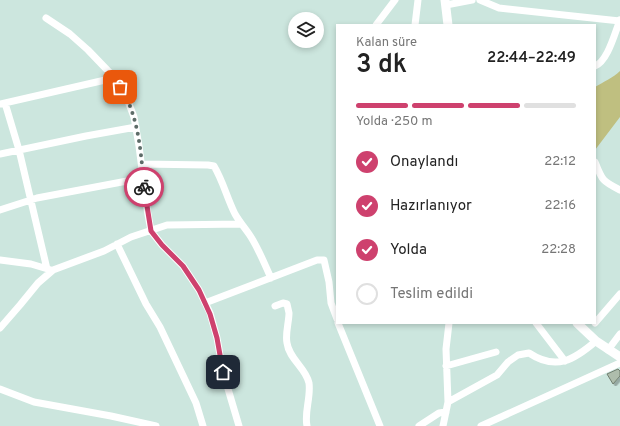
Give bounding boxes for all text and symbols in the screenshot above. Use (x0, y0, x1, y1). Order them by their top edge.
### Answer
map controls (288, 12, 324, 48)
button: layers (288, 12, 324, 48)
text: Kalan süre (356, 35, 417, 51)
text: 3 dk (356, 49, 407, 82)
text: 22:44–22:49 (487, 49, 576, 68)
pin (103, 70, 137, 104)
icon: bag (109, 76, 131, 98)
text: Yolda · 250 m (356, 114, 432, 130)
icon: check (356, 151, 378, 173)
text: Onaylandı (390, 153, 458, 172)
text: 22:12 (544, 154, 576, 170)
courier (124, 167, 164, 207)
icon: bike (133, 176, 155, 198)
icon: check (356, 195, 378, 217)
text: Hazırlanıyor (390, 197, 472, 216)
text: 22:16 (545, 198, 576, 214)
icon: check (356, 239, 378, 261)
text: Yolda (390, 241, 427, 260)
text: 22:28 (541, 242, 576, 258)
text: Teslim edildi (390, 285, 473, 304)
pin (206, 355, 240, 389)
icon: home (212, 361, 234, 383)

